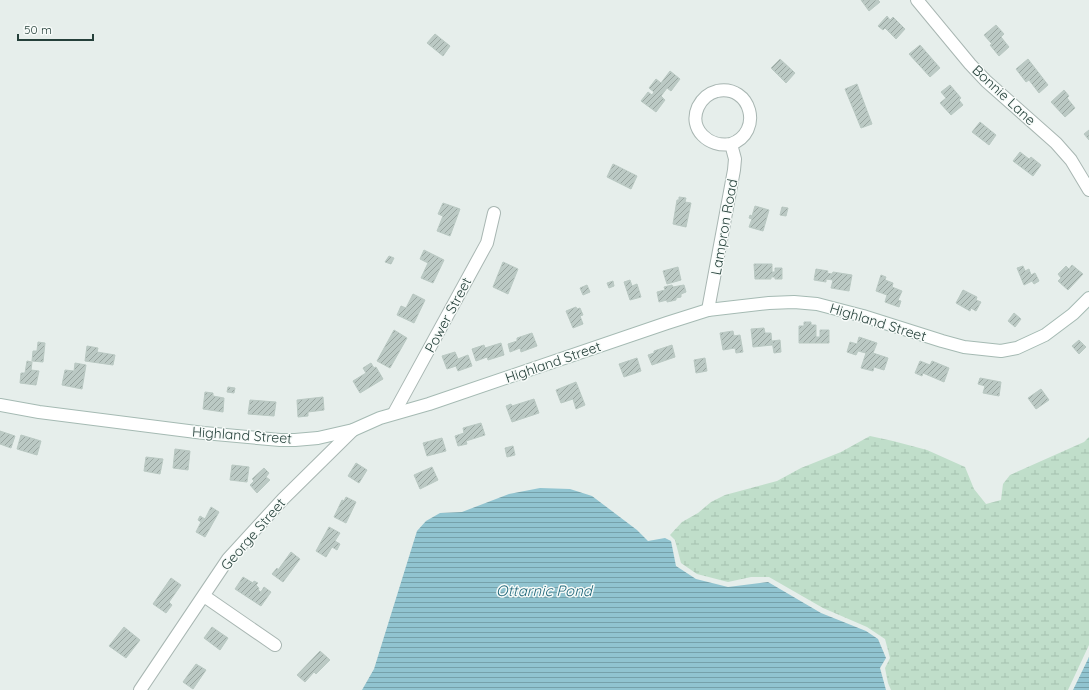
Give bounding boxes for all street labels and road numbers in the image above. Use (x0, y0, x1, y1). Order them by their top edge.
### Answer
street label: Bonnie Lane (968, 61, 1040, 129)
street label: Lampron Road (707, 177, 741, 277)
street label: Power Street (421, 274, 475, 356)
street label: Highland Street (827, 299, 929, 345)
street label: Highland Street (503, 337, 604, 387)
street label: Highland Street (191, 423, 293, 447)
street label: George Street (217, 494, 289, 574)

